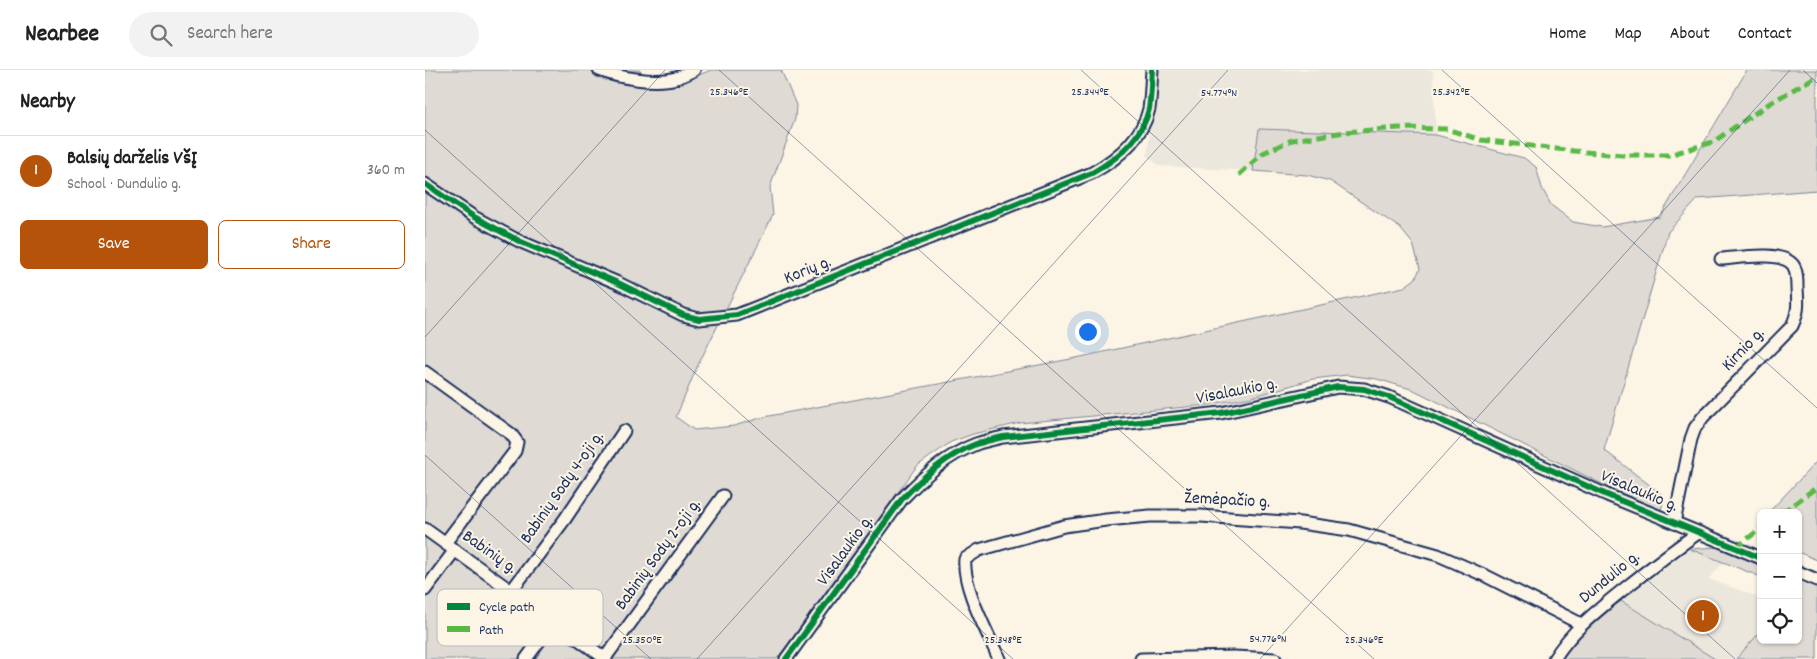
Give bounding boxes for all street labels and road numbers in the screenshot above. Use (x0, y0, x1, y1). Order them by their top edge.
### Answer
street label: Korių g. (781, 250, 835, 292)
street label: Kirnio g. (1717, 322, 1771, 378)
street label: Visalaukio g. (1194, 372, 1280, 412)
street label: Babinių Sodų 4-oji g. (515, 427, 611, 549)
street label: Visalaukio g. (1596, 464, 1682, 520)
street label: Žemėpačio g. (1183, 486, 1271, 516)
street label: Babinių Sodų 2-oji g. (610, 494, 708, 616)
street label: Visalaukio g. (812, 510, 880, 592)
street label: Babinių g. (456, 525, 522, 581)
street label: Dundulio g. (1574, 546, 1646, 610)

